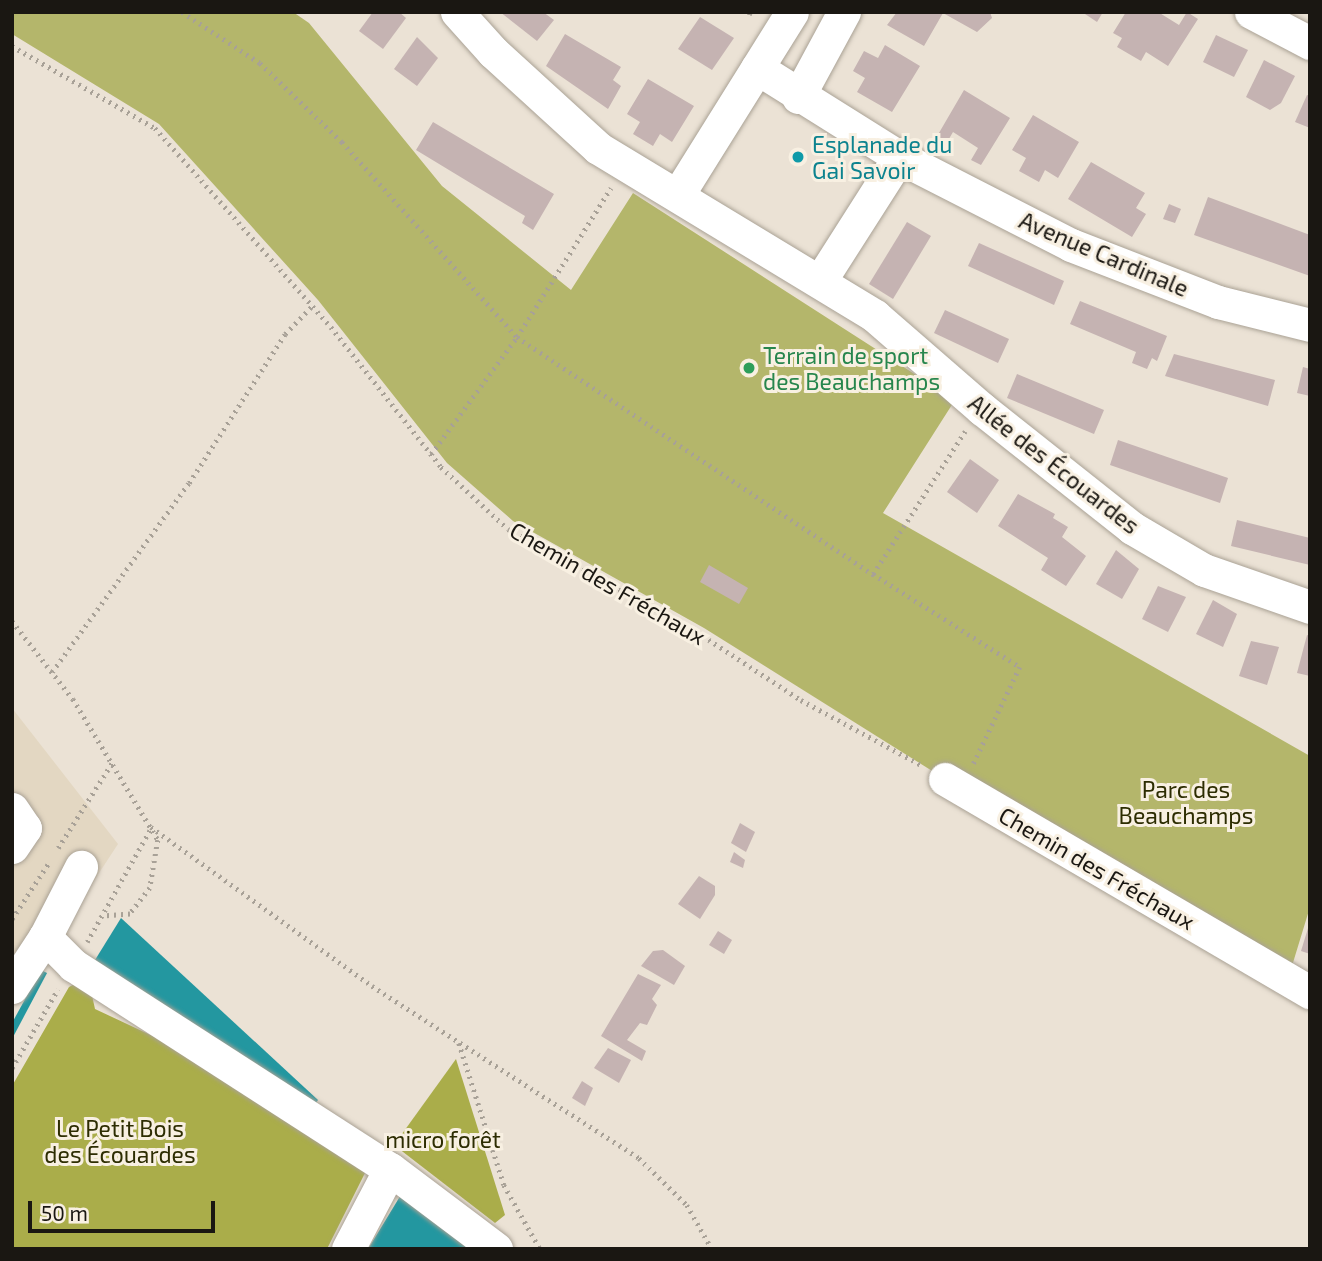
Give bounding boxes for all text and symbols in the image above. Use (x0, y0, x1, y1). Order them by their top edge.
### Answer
place label: Esplanade du Gai Savoir (812, 130, 952, 184)
marker: Esplanade du Gai Savoir (790, 149, 806, 165)
street label: Avenue Cardinale (1015, 206, 1193, 302)
place label: Terrain de sport des Beauchamps (763, 341, 940, 395)
marker: Terrain de sport des Beauchamps (741, 360, 757, 376)
street label: Allée des Écouardes (963, 389, 1145, 539)
street label: Chemin des Fréchaux (505, 516, 711, 650)
park label: Parc des Beauchamps (1119, 775, 1253, 829)
street label: Chemin des Fréchaux (994, 801, 1200, 935)
park label: Le Petit Bois des Écouardes (44, 1114, 196, 1168)
park label: micro forêt (385, 1125, 501, 1153)
scale bar (32, 1188, 219, 1232)
text: 50 m (41, 1200, 88, 1225)

